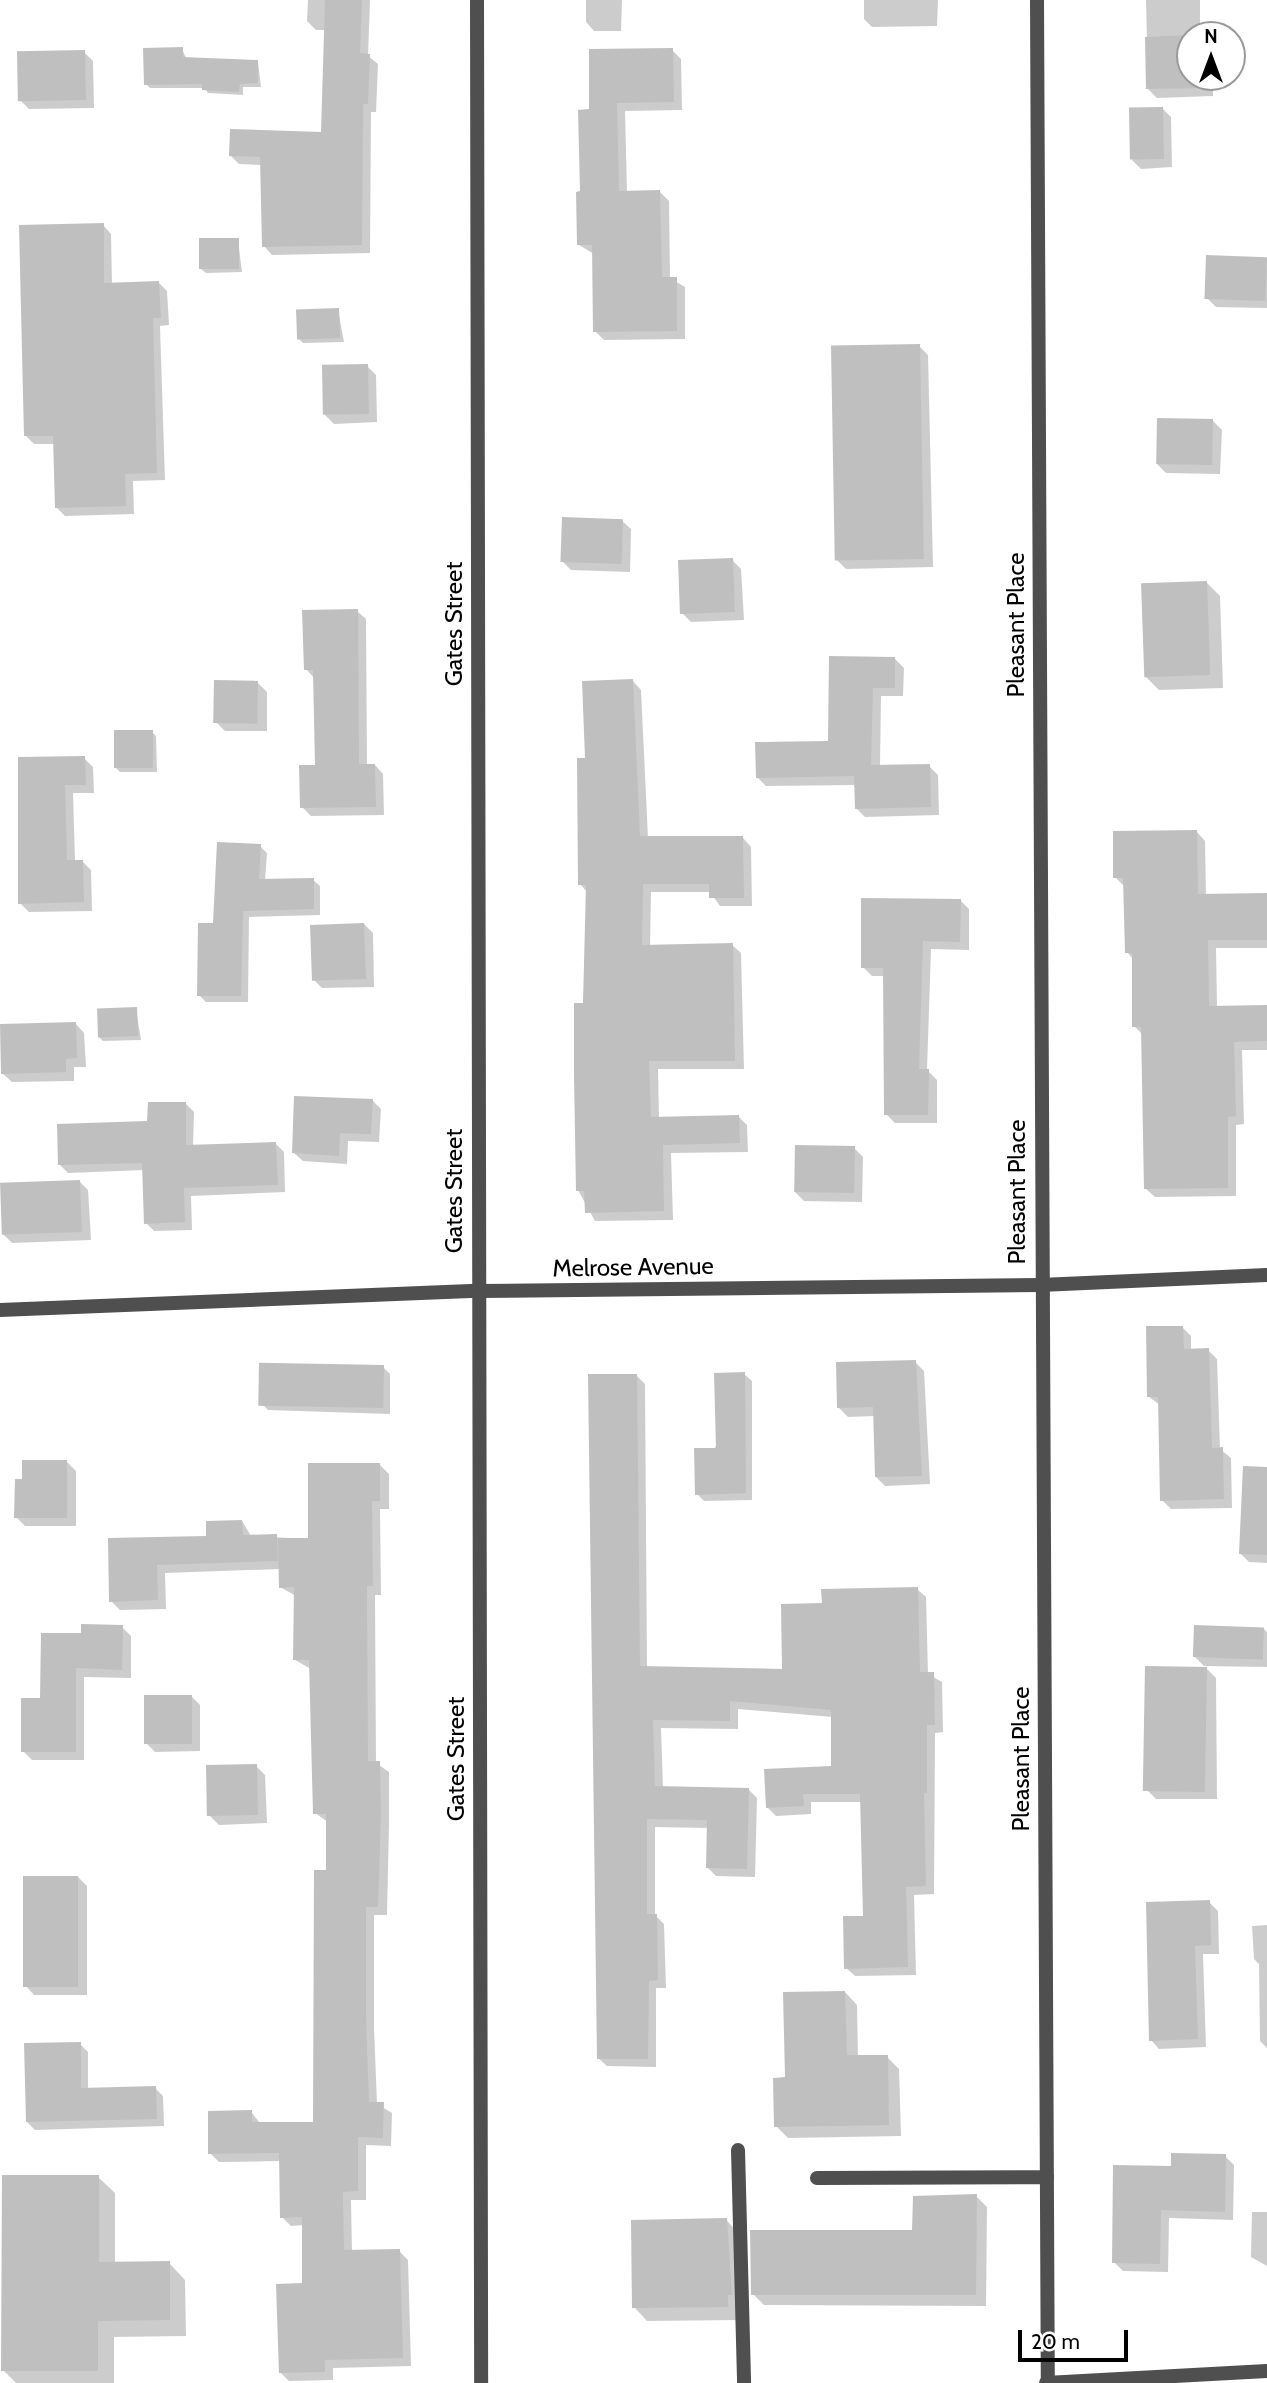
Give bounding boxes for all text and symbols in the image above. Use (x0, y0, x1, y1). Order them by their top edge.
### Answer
north arrow (1176, 21, 1246, 91)
text: N (1204, 25, 1218, 48)
street label: Pleasant Place (1002, 553, 1030, 697)
street label: Gates Street (440, 562, 468, 686)
street label: Pleasant Place (1003, 1120, 1031, 1264)
street label: Gates Street (440, 1129, 468, 1253)
street label: Melrose Avenue (552, 1251, 714, 1283)
street label: Pleasant Place (1007, 1687, 1035, 1831)
street label: Gates Street (442, 1697, 470, 1821)
scale bar (1022, 2316, 1132, 2360)
text: 20 m (1031, 2329, 1080, 2354)

